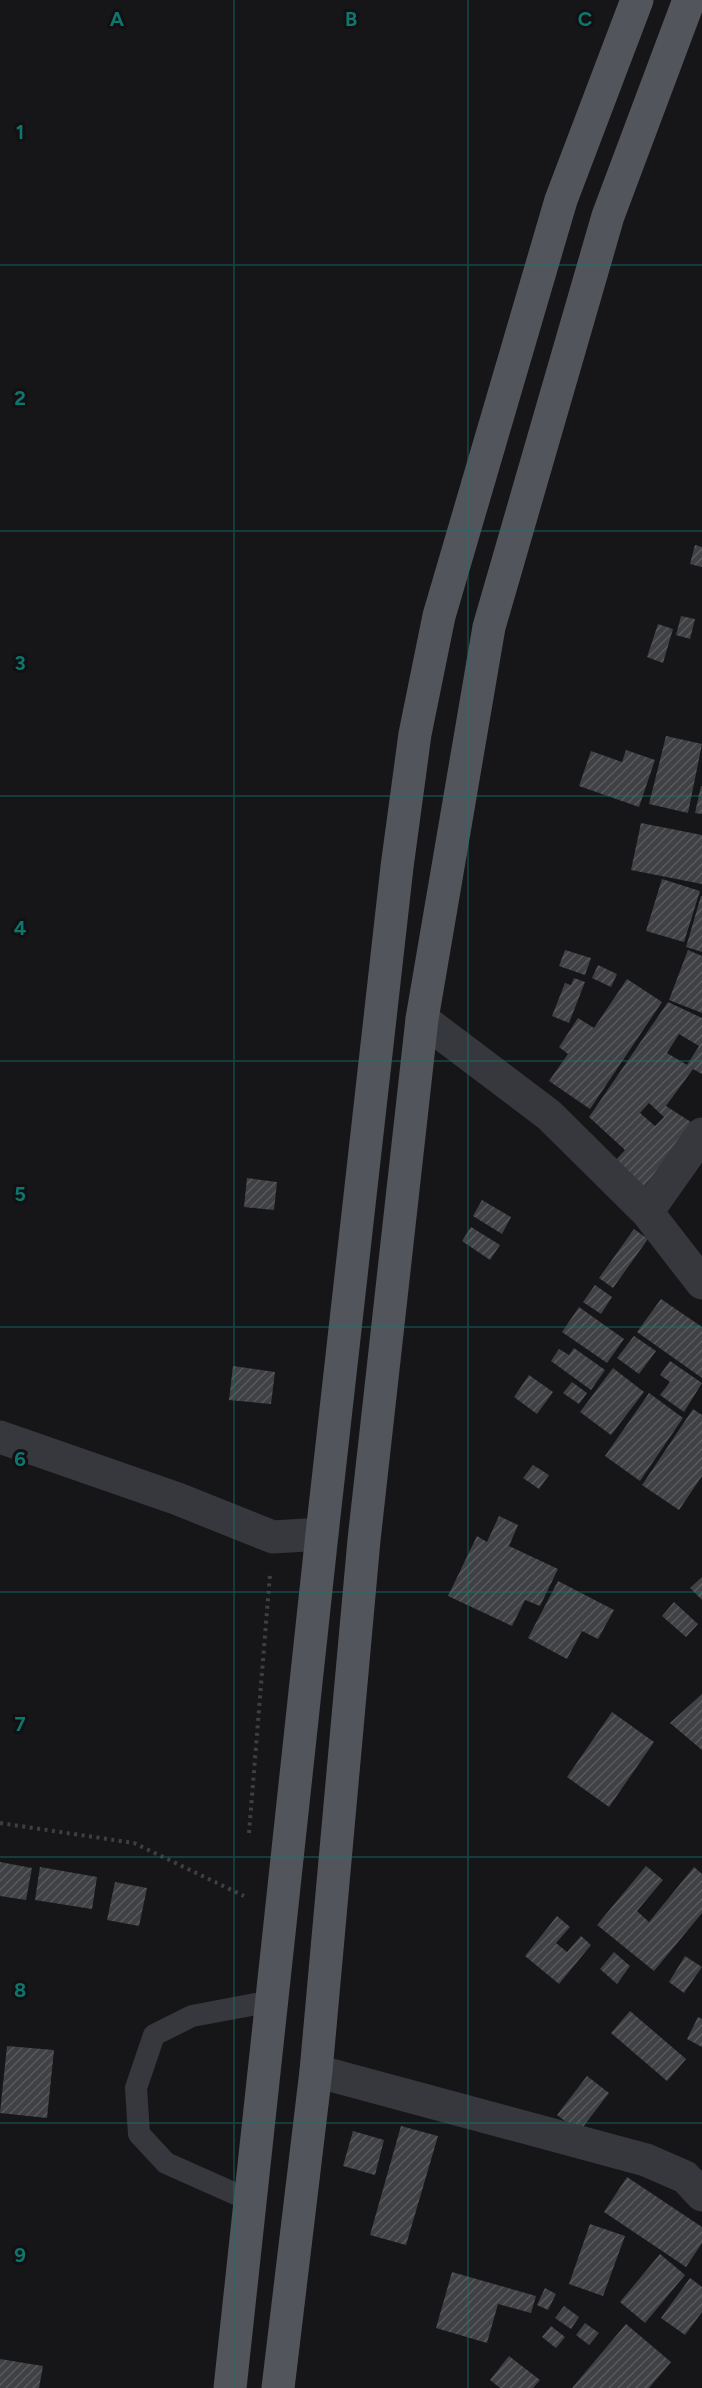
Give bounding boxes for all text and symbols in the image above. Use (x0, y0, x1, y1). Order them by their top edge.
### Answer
text: A (110, 7, 125, 31)
text: B (345, 7, 357, 31)
text: C (578, 7, 592, 31)
text: 1 (16, 120, 24, 144)
text: 2 (14, 386, 26, 410)
text: 3 (14, 651, 26, 675)
text: 4 (14, 916, 27, 940)
text: 5 (14, 1182, 26, 1206)
text: 6 (14, 1447, 26, 1471)
text: 7 (14, 1712, 26, 1736)
text: 8 (14, 1978, 26, 2002)
text: 9 (14, 2243, 26, 2267)

